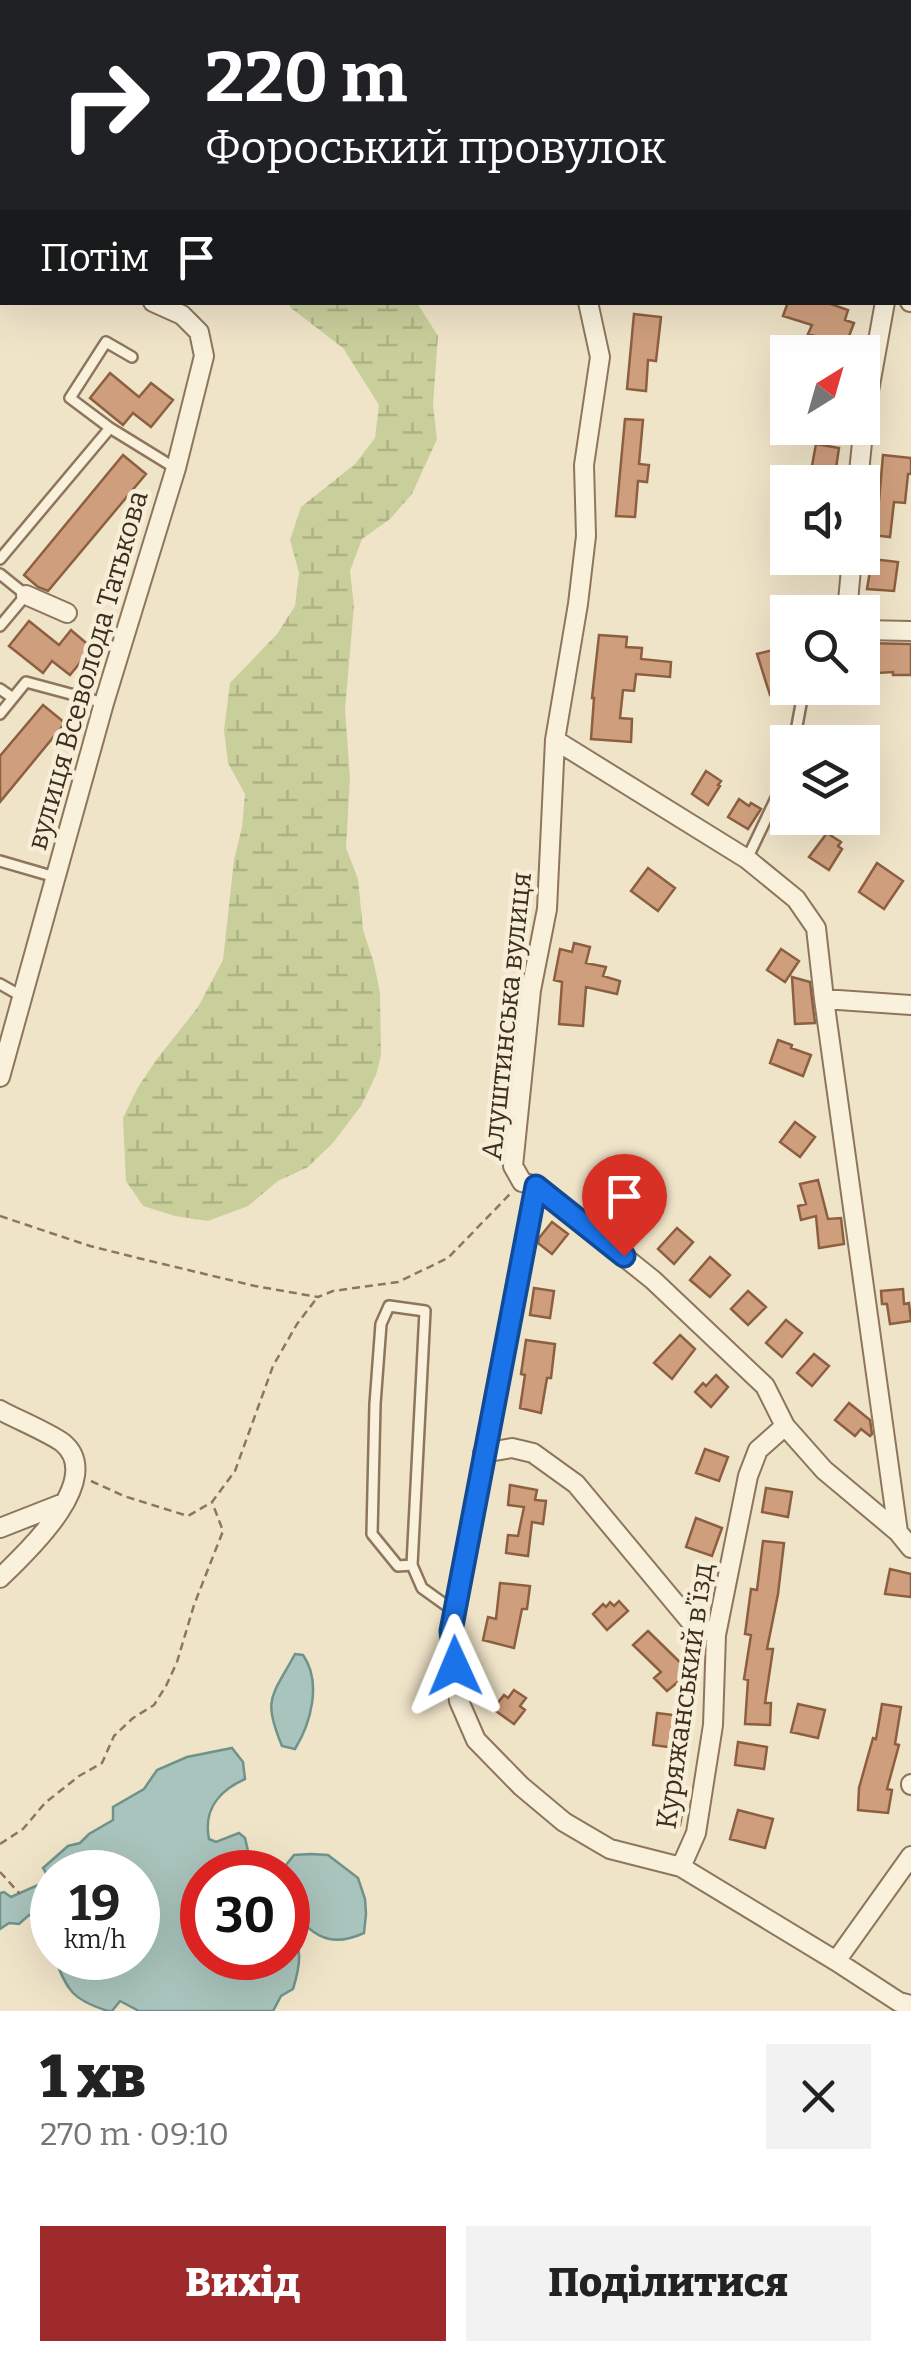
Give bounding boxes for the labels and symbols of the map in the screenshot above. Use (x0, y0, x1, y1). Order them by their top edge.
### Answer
north arrow (770, 335, 880, 445)
street label: вулиця Всеволода Татькова (20, 487, 155, 854)
street label: Алуштинська вулиця (475, 870, 538, 1162)
pin (582, 1154, 667, 1257)
street label: Куряжанський в’їзд (650, 1561, 719, 1831)
position arrow (403, 1614, 507, 1718)
speed limit sign: 30 (180, 1850, 310, 1980)

